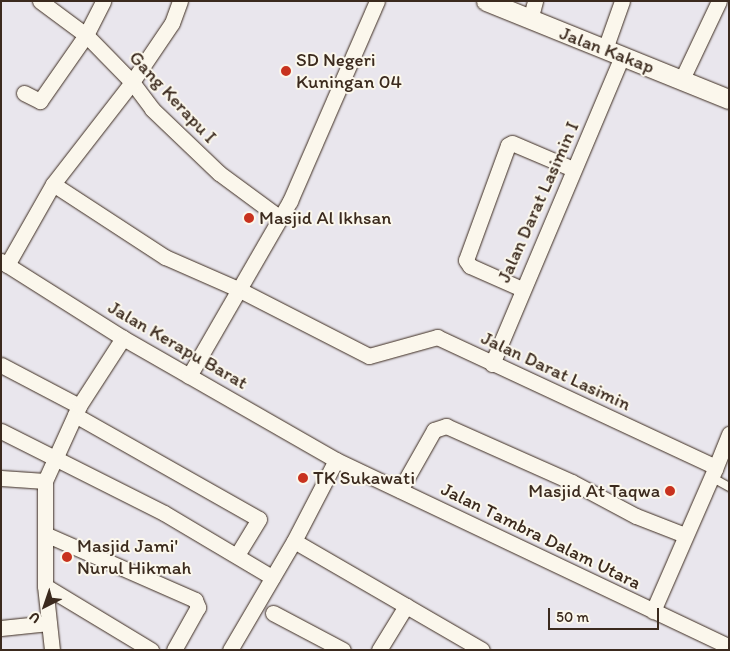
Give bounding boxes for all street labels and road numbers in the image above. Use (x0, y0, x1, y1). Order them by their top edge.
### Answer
street label: Jalan Kakap (557, 22, 657, 78)
street label: Gang Kerapu I (125, 46, 221, 148)
street label: Jalan Darat Lasimin I (492, 118, 584, 286)
street label: Jalan Kerapu Barat (105, 296, 251, 394)
street label: Jalan Darat Lasimin (478, 326, 634, 416)
street label: Jalan Tambra Dalam Utara (439, 478, 643, 594)

